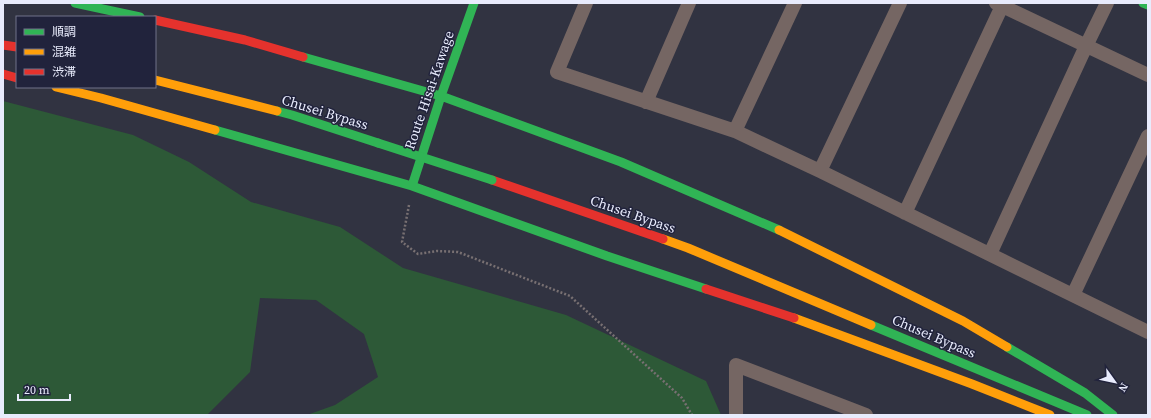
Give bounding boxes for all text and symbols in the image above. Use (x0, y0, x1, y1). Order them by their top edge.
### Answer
legend (16, 16, 156, 88)
text: 順調 (52, 24, 76, 40)
street label: Route Hisai-Kawage (399, 28, 459, 152)
text: 混雑 (52, 44, 76, 60)
text: 渋滞 (52, 64, 76, 80)
street label: Chusei Bypass (279, 89, 371, 135)
street label: Chusei Bypass (588, 190, 678, 238)
street label: Chusei Bypass (889, 309, 979, 363)
north arrow (1095, 362, 1135, 402)
scale bar (18, 376, 70, 402)
text: N (1114, 380, 1131, 395)
text: 20 m (24, 382, 50, 398)

